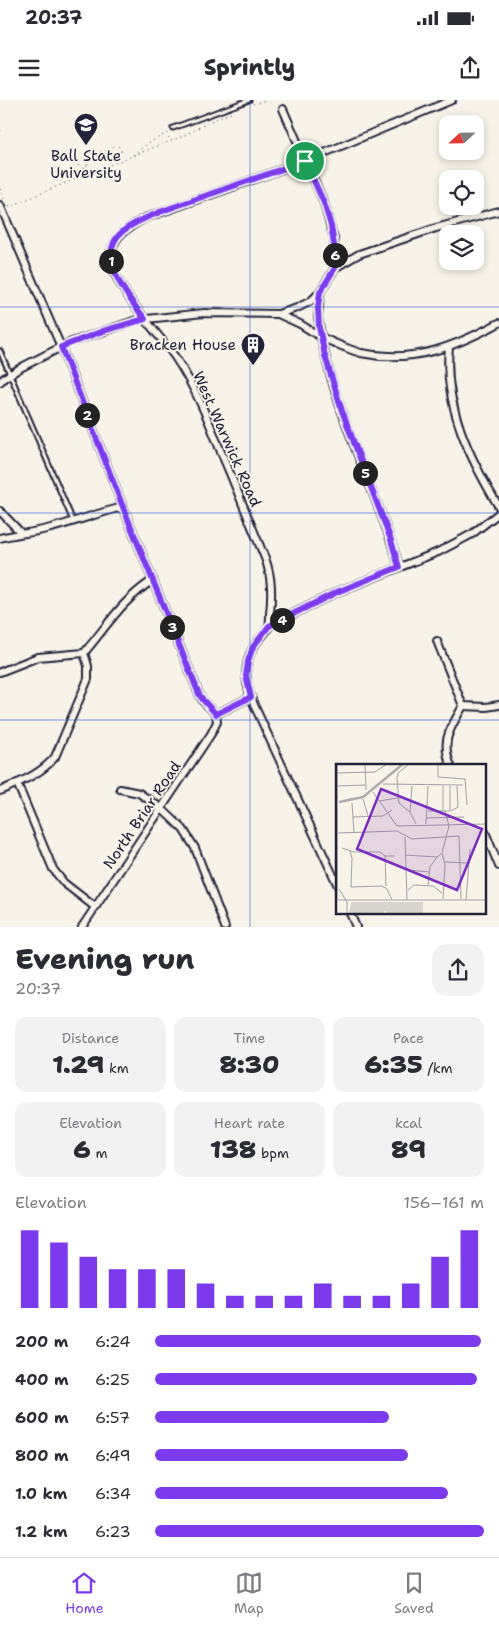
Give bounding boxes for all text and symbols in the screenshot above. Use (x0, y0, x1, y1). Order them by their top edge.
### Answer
text: 20:37 (25, 5, 82, 30)
text: Sprintly (204, 53, 295, 82)
icon: menu (15, 54, 43, 82)
icon: share (456, 54, 484, 82)
school or university icon: Ball State University (73, 112, 99, 146)
north arrow (439, 115, 484, 160)
map controls (439, 115, 484, 270)
pin (284, 140, 326, 182)
place label: Ball State University (50, 146, 122, 183)
icon: arrive (291, 147, 319, 175)
button: locate (439, 170, 484, 215)
button: layers (439, 225, 484, 270)
pin: 6 (322, 242, 348, 268)
text: 6 (331, 246, 340, 264)
pin: 1 (98, 248, 124, 274)
text: 1 (108, 252, 115, 270)
building icon: Bracken House (240, 332, 266, 366)
place label: Bracken House (130, 335, 236, 355)
street label: West Warwick Road (188, 368, 266, 510)
pin: 2 (74, 402, 100, 428)
text: 2 (83, 406, 92, 424)
pin: 5 (352, 460, 378, 486)
text: 5 (361, 464, 370, 482)
pin: 4 (270, 608, 294, 632)
text: 4 (278, 611, 287, 629)
pin: 3 (160, 614, 184, 640)
text: 3 (168, 618, 177, 636)
street label: North Briar Road (98, 757, 186, 873)
inset map (336, 764, 486, 914)
text: Evening run (15, 940, 194, 978)
button: share (432, 944, 484, 996)
text: 20:37 (15, 978, 61, 999)
text: Distance (62, 1029, 119, 1047)
text: Time (233, 1029, 266, 1047)
text: Pace (393, 1029, 424, 1047)
text: 1.29 (52, 1047, 104, 1081)
text: 8:30 (219, 1047, 280, 1081)
text: 6:35 (364, 1047, 423, 1081)
text: km (104, 1059, 129, 1077)
text: /km (423, 1059, 453, 1077)
text: Elevation (59, 1114, 122, 1132)
text: Heart rate (214, 1114, 285, 1132)
text: kcal (395, 1114, 422, 1132)
text: 6 (73, 1132, 91, 1166)
text: 138 (210, 1132, 256, 1166)
text: 89 (391, 1132, 426, 1166)
text: m (91, 1144, 108, 1162)
text: bpm (256, 1144, 289, 1162)
text: Elevation (15, 1192, 87, 1213)
text: 156–161 m (404, 1192, 484, 1213)
text: 200 m (15, 1331, 68, 1352)
text: 6:24 (95, 1331, 131, 1352)
text: 400 m (15, 1369, 69, 1390)
text: 6:25 (95, 1369, 130, 1390)
text: 600 m (15, 1407, 69, 1428)
text: 6:57 (95, 1407, 130, 1428)
text: 800 m (15, 1445, 69, 1466)
text: 6:49 (95, 1445, 131, 1466)
text: 1.0 km (15, 1483, 67, 1504)
text: 6:34 (95, 1483, 131, 1504)
text: 1.2 km (15, 1521, 68, 1542)
text: 6:23 (95, 1521, 131, 1542)
tab: Home (65, 1569, 104, 1617)
tab: Map (234, 1569, 264, 1617)
tab: Saved (394, 1569, 434, 1617)

